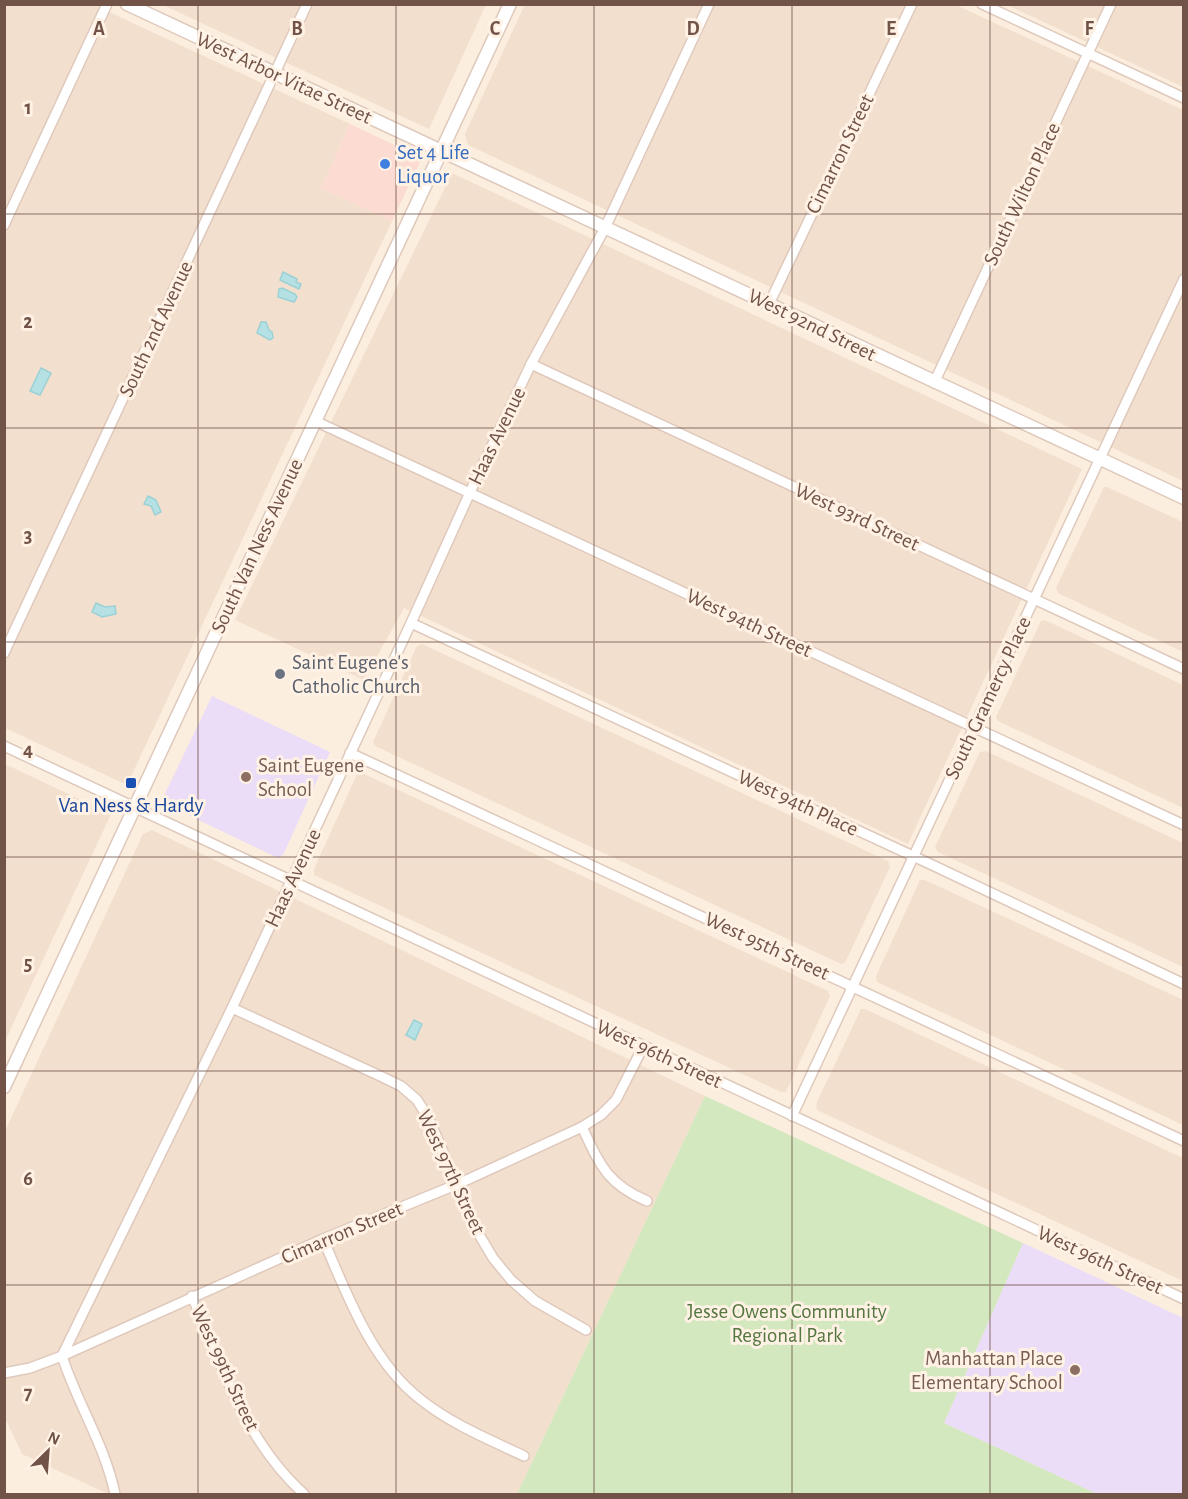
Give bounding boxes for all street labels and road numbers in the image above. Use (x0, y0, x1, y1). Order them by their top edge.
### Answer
street label: West Arbor Vitae Street (193, 28, 375, 128)
street label: Cimarron Street (802, 91, 878, 217)
street label: South Wilton Place (980, 119, 1064, 269)
street label: South 2nd Avenue (115, 258, 197, 400)
street label: West 92nd Street (745, 285, 880, 365)
street label: Haas Avenue (464, 384, 530, 488)
street label: South Van Ness Avenue (207, 455, 307, 637)
street label: West 93rd Street (792, 479, 923, 555)
street label: West 94th Street (683, 585, 815, 661)
street label: South Gramercy Place (941, 613, 1035, 783)
street label: West 94th Place (735, 766, 861, 840)
street label: Haas Avenue (261, 826, 325, 930)
street label: West 95th Street (702, 908, 833, 984)
street label: West 96th Street (593, 1016, 725, 1092)
street label: West 97th Street (413, 1107, 489, 1238)
street label: Cimarron Street (278, 1198, 406, 1268)
street label: West 96th Street (1034, 1222, 1166, 1298)
street label: West 99th Street (187, 1302, 263, 1434)

